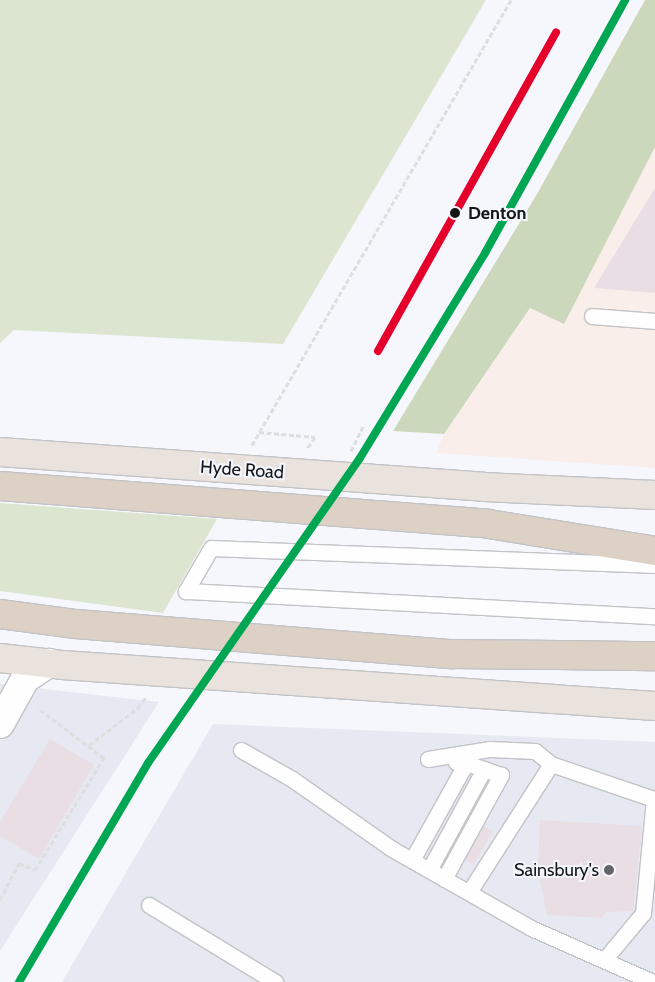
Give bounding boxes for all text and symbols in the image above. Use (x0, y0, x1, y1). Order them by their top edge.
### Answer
place label: Denton (468, 202, 526, 224)
marker: Denton (446, 204, 464, 222)
street label: Hyde Road (199, 456, 285, 484)
place label: Sainsbury's (514, 859, 599, 881)
marker: Sainsbury's (603, 864, 615, 876)

